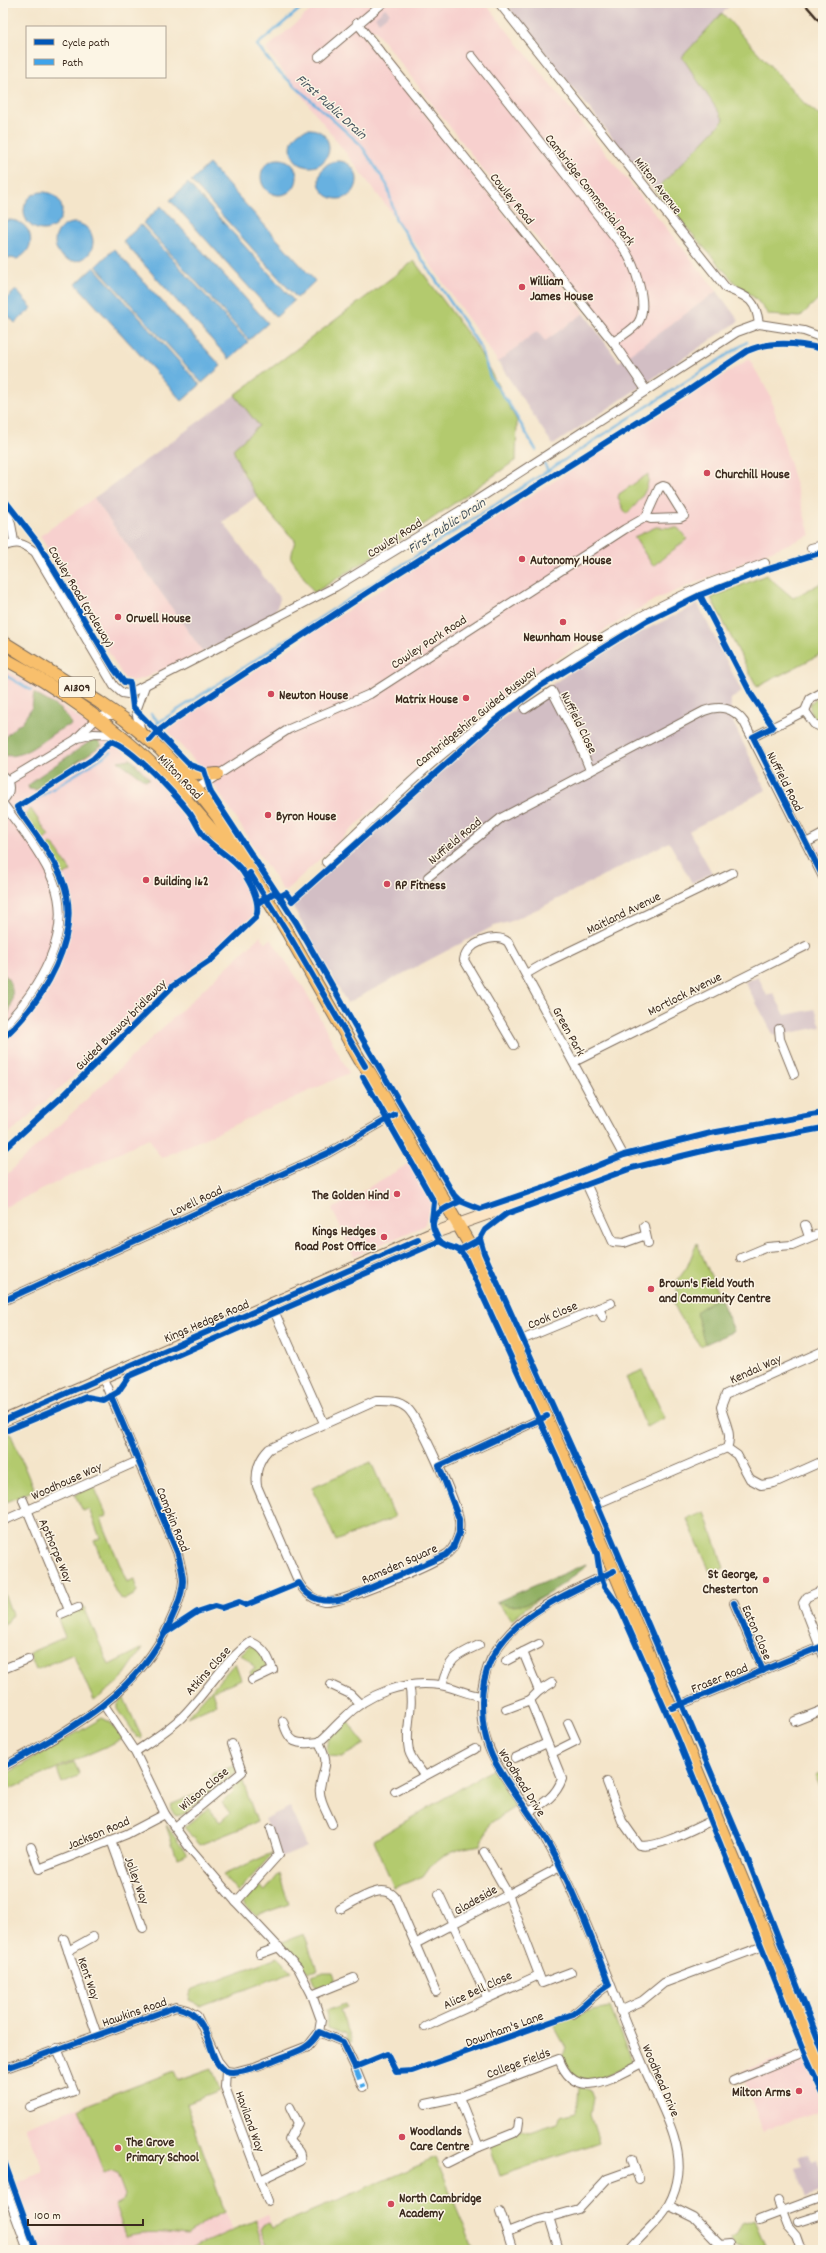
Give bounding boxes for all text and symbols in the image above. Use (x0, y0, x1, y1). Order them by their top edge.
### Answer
legend (26, 26, 166, 78)
text: Cycle path (62, 35, 110, 52)
text: Path (62, 55, 83, 72)
water label: First Public Drain (291, 70, 371, 145)
street label: Cambridge Commercial Park (539, 131, 639, 250)
street label: Milton Avenue (629, 154, 686, 219)
street label: Cowley Road (484, 170, 538, 230)
place label: William James House (530, 273, 593, 307)
marker: William James House (517, 282, 527, 292)
place label: Churchill House (715, 466, 790, 485)
marker: Churchill House (702, 468, 712, 478)
water label: First Public Drain (404, 494, 490, 559)
street label: Cowley Road (364, 515, 427, 564)
street label: Cowley Road (cycleway) (42, 543, 118, 652)
place label: Autonomy House (530, 552, 612, 571)
marker: Autonomy House (517, 554, 527, 564)
place label: Orwell House (126, 610, 191, 629)
street label: Cowley Park Road (388, 611, 471, 675)
marker: Orwell House (113, 612, 123, 622)
marker: Newnham House (558, 617, 568, 627)
place label: Newnham House (523, 629, 603, 648)
street label: Cambridgeshire Guided Busway (412, 662, 542, 773)
road number: A1309 (59, 677, 95, 697)
place label: Newton House (279, 687, 349, 706)
marker: Newton House (266, 689, 276, 699)
street label: Nuffield Close (554, 689, 601, 758)
place label: Matrix House (395, 691, 458, 710)
marker: Matrix House (461, 693, 471, 703)
street label: Nuffield Road (761, 749, 807, 815)
street label: Milton Road (153, 751, 206, 805)
place label: Byron House (276, 808, 337, 827)
marker: Byron House (263, 810, 273, 820)
street label: Nuffield Road (425, 814, 487, 870)
place label: Building 1&2 (154, 873, 209, 892)
marker: Building 1&2 (141, 875, 151, 885)
place label: RP Fitness (395, 877, 446, 896)
marker: RP Fitness (382, 879, 392, 889)
street label: Maitland Avenue (584, 888, 665, 940)
street label: Mortlock Avenue (645, 968, 726, 1022)
street label: Guided Busway bridleway (72, 975, 172, 1076)
street label: Green Park (546, 1004, 589, 1060)
street label: Lovell Road (168, 1182, 226, 1223)
place label: The Golden Hind (312, 1187, 389, 1206)
marker: The Golden Hind (392, 1189, 402, 1199)
place label: Kings Hedges Road Post Office (295, 1223, 377, 1257)
marker: Kings Hedges Road Post Office (379, 1232, 389, 1242)
place label: Brown's Field Youth and Community Centre (659, 1275, 771, 1309)
marker: Brown's Field Youth and Community Centre (646, 1284, 656, 1294)
street label: Kings Hedges Road (161, 1296, 253, 1349)
street label: Cook Close (525, 1297, 581, 1335)
street label: Kendal Way (727, 1350, 786, 1390)
street label: Woodhouse Way (29, 1458, 106, 1506)
street label: Campkin Road (150, 1485, 193, 1555)
street label: Apthorpe Way (33, 1516, 77, 1587)
street label: Ramsden Square (359, 1540, 441, 1591)
place label: St George, Chesterton (703, 1566, 759, 1600)
marker: St George, Chesterton (761, 1575, 771, 1585)
street label: Eaton Close (736, 1603, 776, 1664)
street label: Atkins Close (182, 1643, 236, 1701)
street label: Fraser Road (689, 1659, 751, 1699)
street label: Woodhead Drive (492, 1746, 549, 1821)
street label: Wilson Close (176, 1763, 234, 1816)
street label: Jackson Road (65, 1813, 133, 1856)
street label: Jolley Way (118, 1854, 153, 1908)
street label: Gladeside (451, 1881, 502, 1921)
street label: Kent Way (71, 1955, 104, 2004)
street label: Alice Bell Close (440, 1967, 516, 2016)
street label: Hawkins Road (100, 1993, 170, 2033)
street label: Downham's Lane (463, 2007, 547, 2053)
street label: Woodhead Drive (636, 2042, 684, 2120)
street label: College Fields (484, 2044, 554, 2085)
place label: Milton Arms (732, 2084, 792, 2103)
marker: Milton Arms (794, 2086, 804, 2096)
street label: Haviland Way (229, 2089, 269, 2156)
place label: Woodlands Care Centre (410, 2123, 470, 2157)
marker: Woodlands Care Centre (397, 2132, 407, 2142)
place label: The Grove Primary School (126, 2134, 200, 2168)
marker: The Grove Primary School (113, 2143, 123, 2153)
place label: North Cambridge Academy (399, 2190, 482, 2224)
marker: North Cambridge Academy (386, 2199, 396, 2209)
scale bar (28, 2201, 143, 2227)
text: 100 m (34, 2208, 61, 2225)

